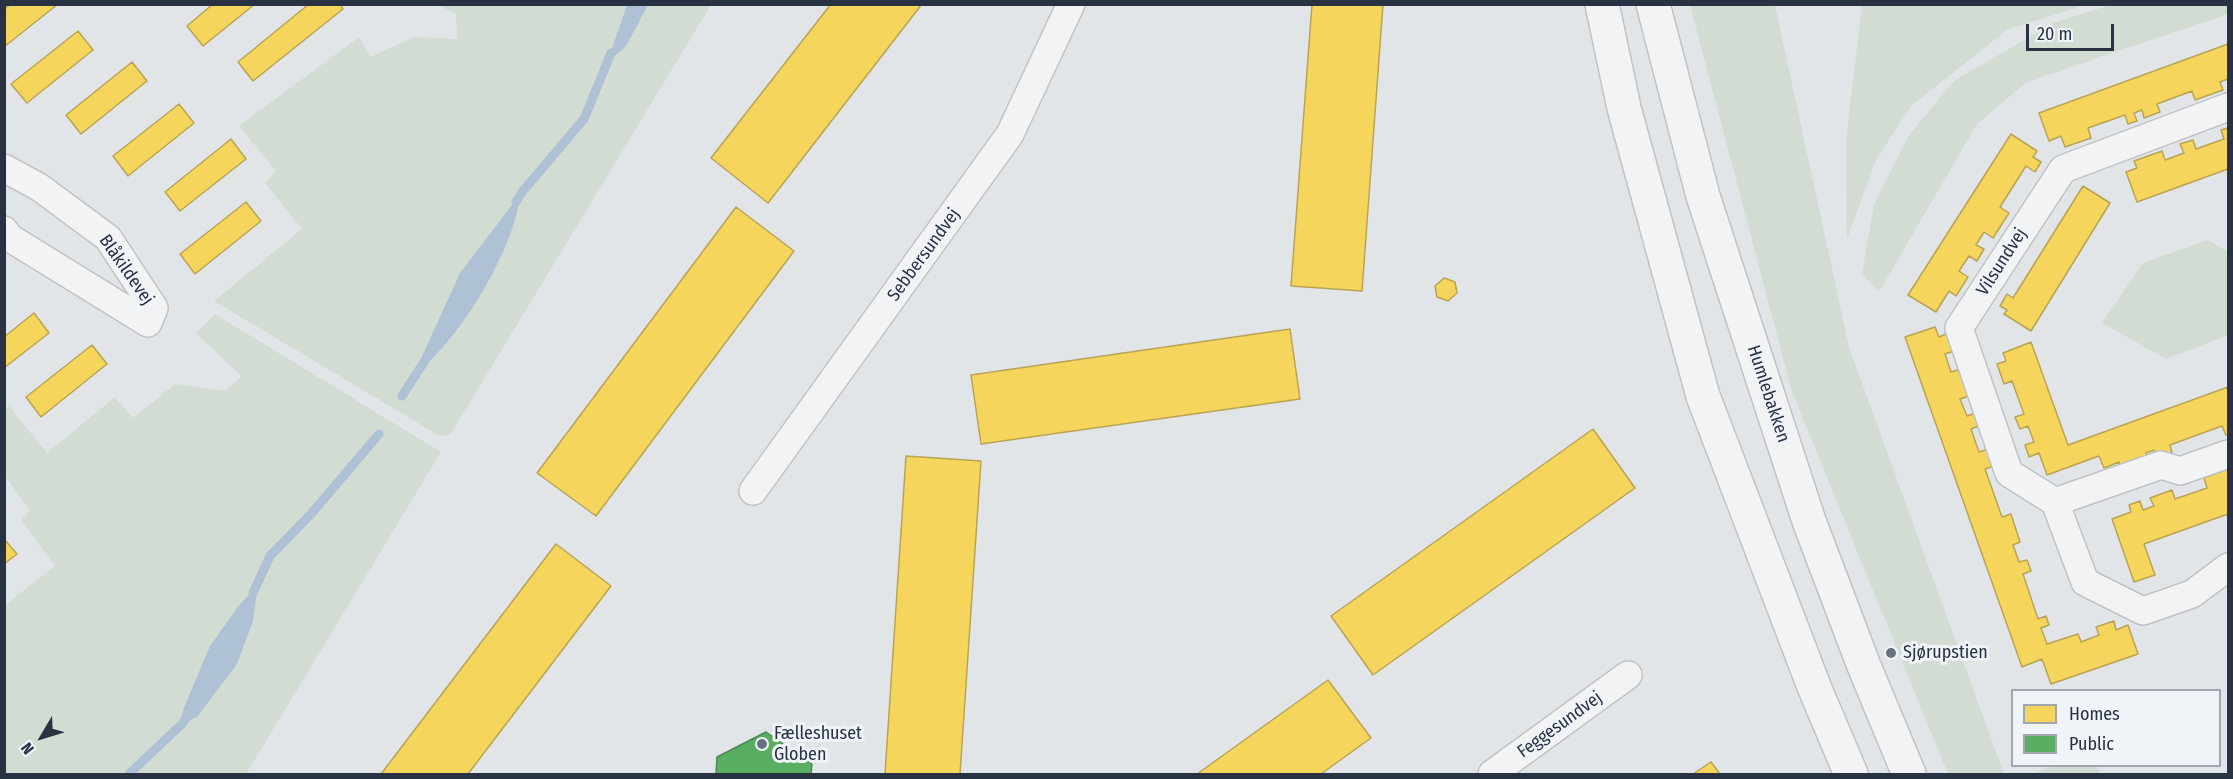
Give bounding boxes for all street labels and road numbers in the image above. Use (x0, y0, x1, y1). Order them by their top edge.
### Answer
street label: Sebbersundvej (883, 204, 965, 306)
street label: Vilsundvej (1972, 224, 2032, 300)
street label: Blåkildevej (94, 231, 158, 309)
street label: Humlebakken (1742, 343, 1794, 445)
street label: Feggesundvej (1513, 687, 1607, 763)

